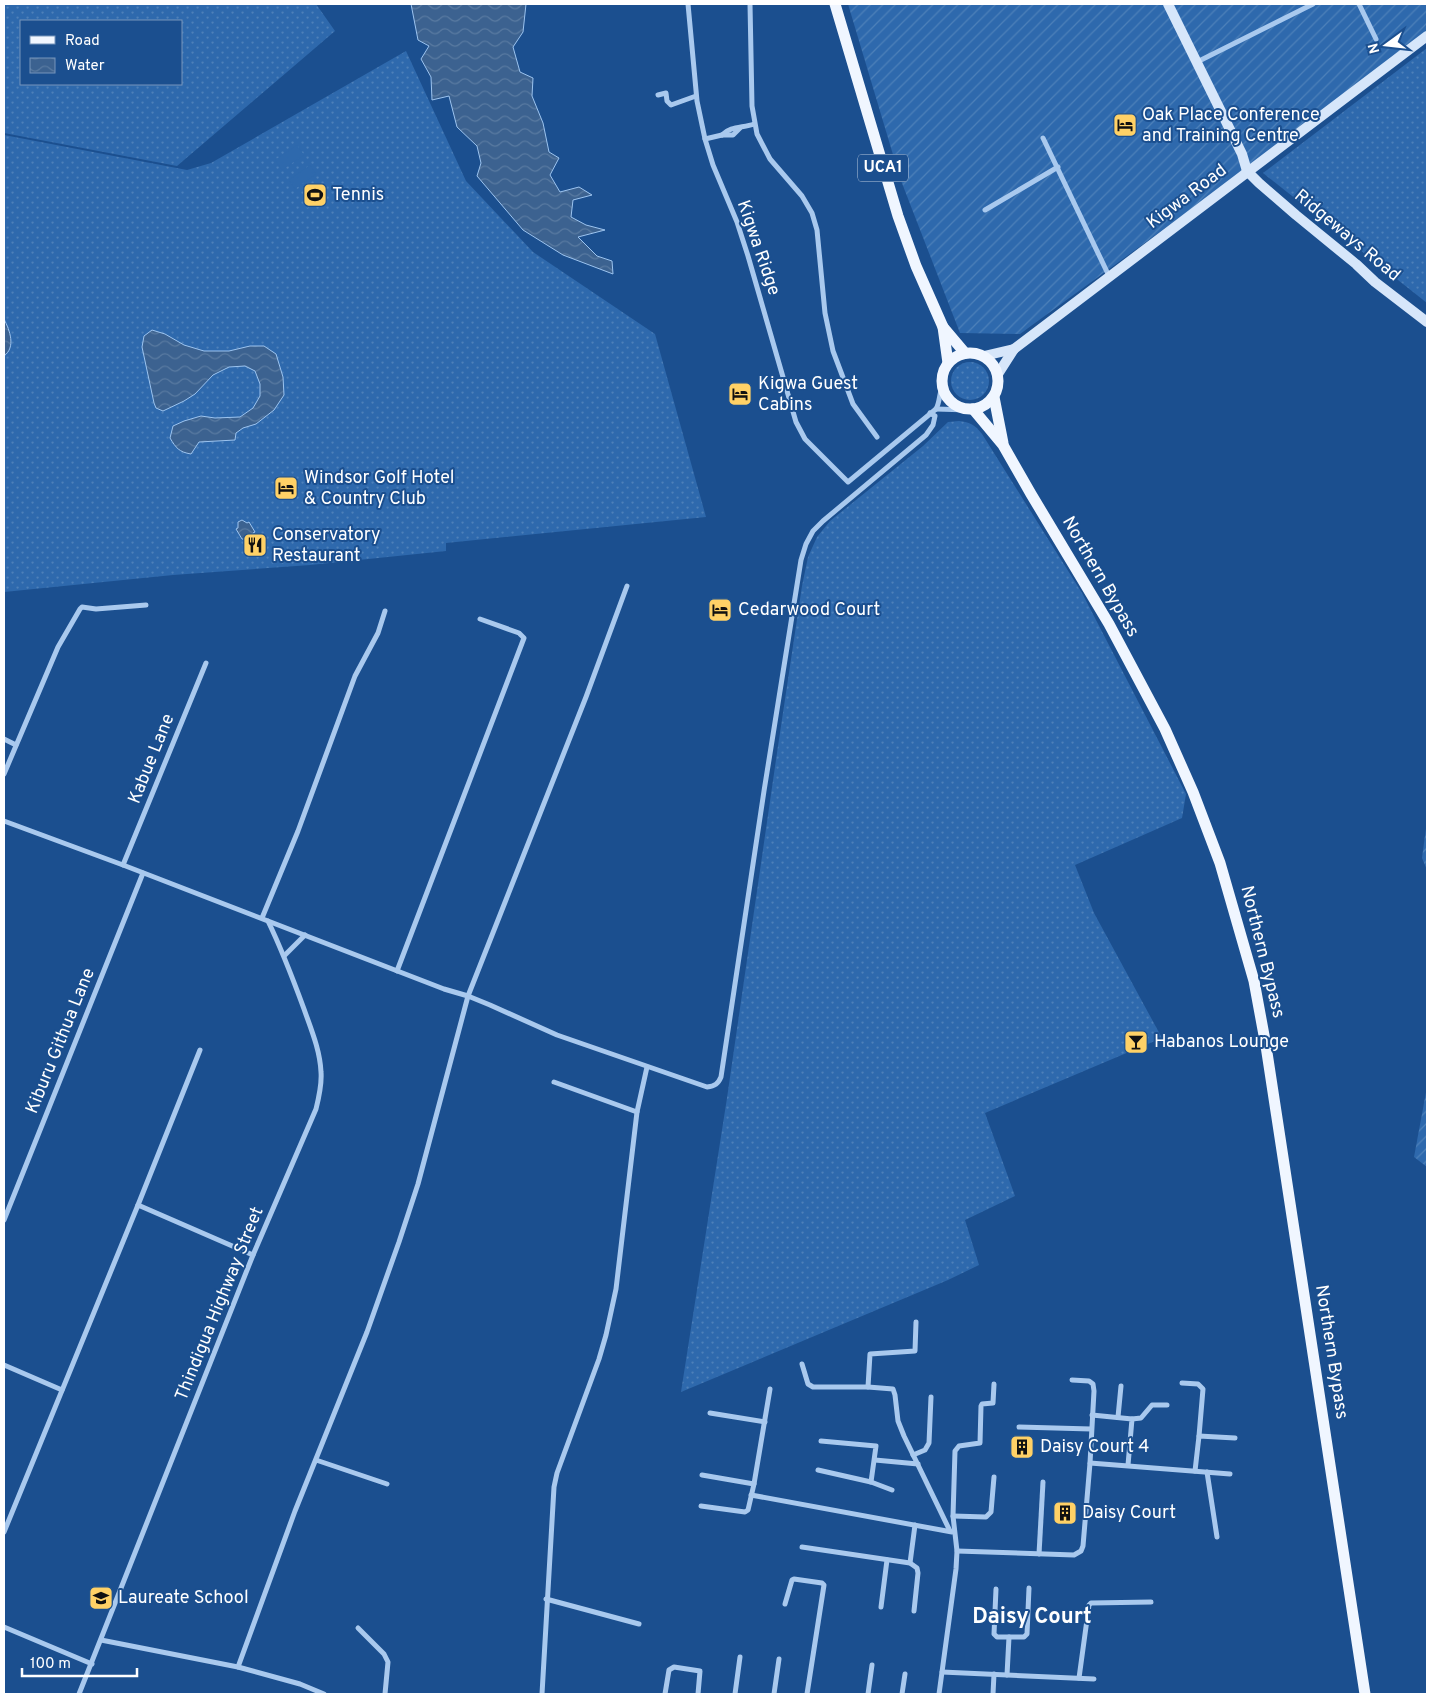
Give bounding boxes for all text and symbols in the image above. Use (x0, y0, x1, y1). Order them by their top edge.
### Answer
legend (20, 20, 182, 85)
north arrow (1361, 20, 1411, 70)
text: Road (65, 32, 100, 51)
text: N (1365, 41, 1384, 55)
text: Water (65, 57, 105, 76)
place label: Oak Place Conference and Training Centre (1142, 104, 1320, 148)
hotel icon: Oak Place Conference and Training Centre (1112, 112, 1138, 138)
road number: UCA1 (858, 154, 908, 182)
street label: Kigwa Road (1142, 159, 1232, 235)
sports icon: Tennis (302, 182, 328, 208)
place label: Tennis (332, 184, 384, 207)
street label: Ridgeways Road (1289, 185, 1405, 287)
street label: Kigwa Ridge (731, 197, 785, 299)
place label: Kigwa Guest Cabins (758, 373, 858, 417)
hotel icon: Kigwa Guest Cabins (727, 381, 753, 407)
place label: Windsor Golf Hotel & Country Club (304, 467, 455, 511)
hotel icon: Windsor Golf Hotel & Country Club (273, 475, 299, 501)
street label: Northern Bypass (1056, 512, 1144, 642)
place label: Conservatory Restaurant (272, 524, 380, 568)
restaurant icon: Conservatory Restaurant (242, 532, 268, 558)
hotel icon: Cedarwood Court (707, 597, 733, 623)
place label: Cedarwood Court (738, 599, 880, 622)
street label: Kabue Lane (124, 711, 180, 807)
street label: Northern Bypass (1234, 883, 1290, 1021)
street label: Kiburu Githua Lane (21, 965, 101, 1117)
bar icon: Habanos Lounge (1123, 1029, 1149, 1055)
place label: Habanos Lounge (1154, 1031, 1289, 1054)
street label: Thindigua Highway Street (171, 1204, 269, 1404)
street label: Northern Bypass (1309, 1283, 1353, 1421)
building icon: Daisy Court 4 (1009, 1434, 1035, 1460)
place label: Daisy Court 4 (1040, 1436, 1149, 1459)
building icon: Daisy Court (1052, 1500, 1078, 1526)
place label: Daisy Court (1082, 1502, 1176, 1525)
school or university icon: Laureate School (88, 1585, 114, 1611)
place label: Laureate School (118, 1587, 249, 1610)
district label: Daisy Court (972, 1604, 1092, 1631)
scale bar (22, 1646, 138, 1678)
text: 100 m (30, 1655, 71, 1674)

